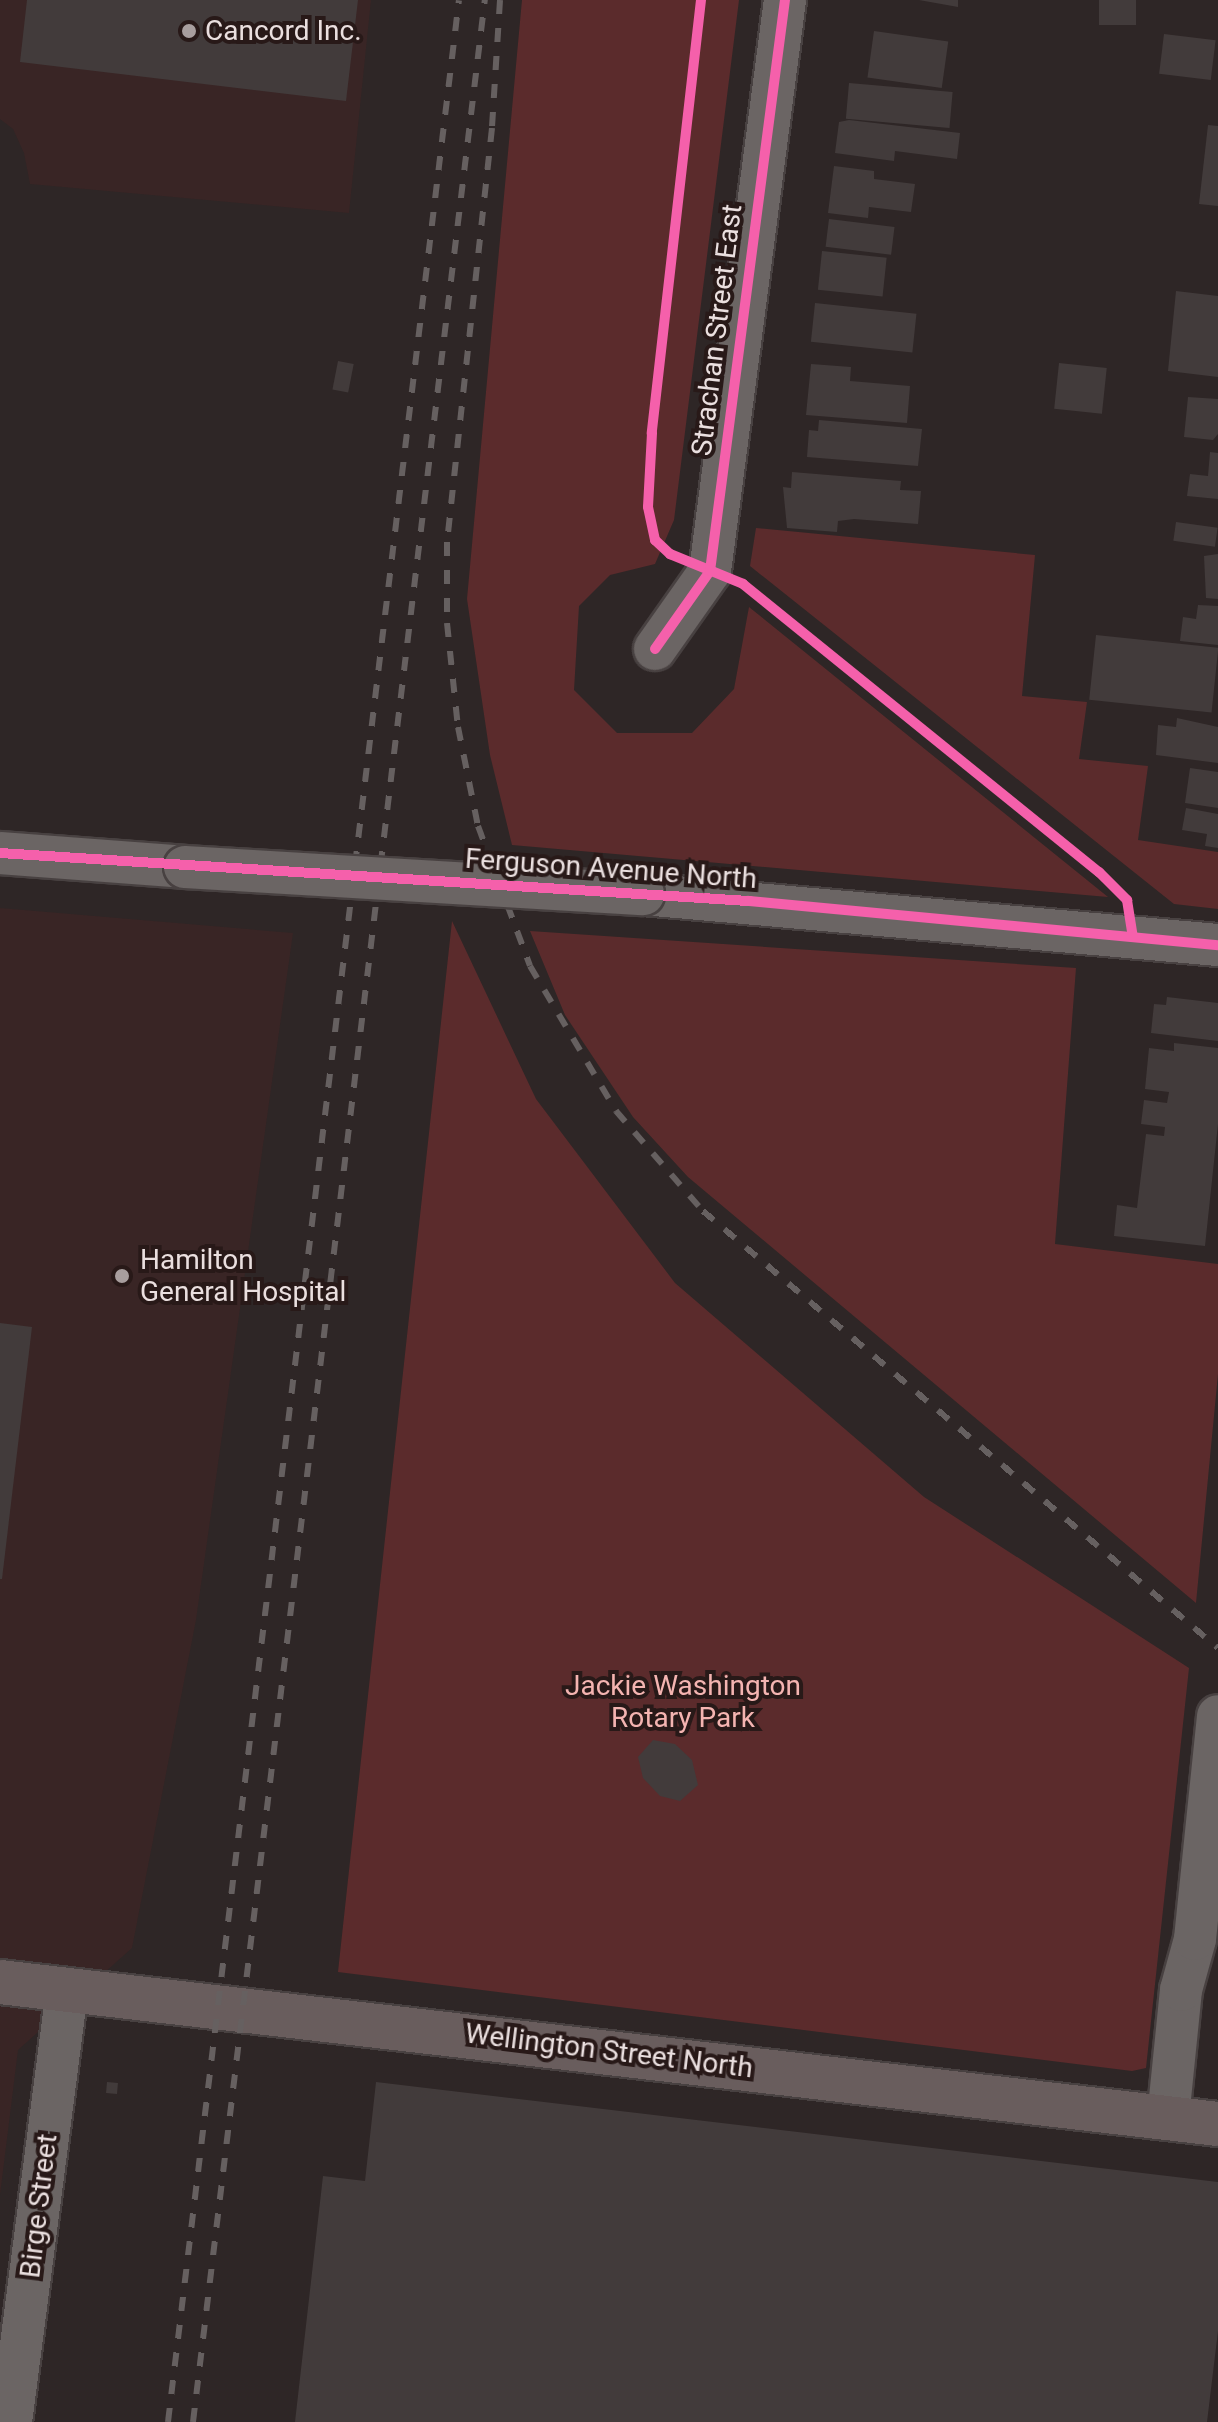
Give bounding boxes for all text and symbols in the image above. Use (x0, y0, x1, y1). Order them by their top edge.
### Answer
place label: Cancord Inc. (205, 14, 362, 48)
marker: Cancord Inc. (180, 22, 198, 40)
street label: Strachan Street East (685, 202, 749, 458)
street label: Ferguson Avenue North (464, 842, 758, 896)
place label: Hamilton General Hospital (140, 1243, 346, 1309)
marker: Hamilton General Hospital (111, 1265, 133, 1287)
park label: Jackie Washington Rotary Park (565, 1669, 801, 1735)
street label: Wellington Street North (463, 2017, 755, 2085)
street label: Birge Street (13, 2132, 65, 2280)

